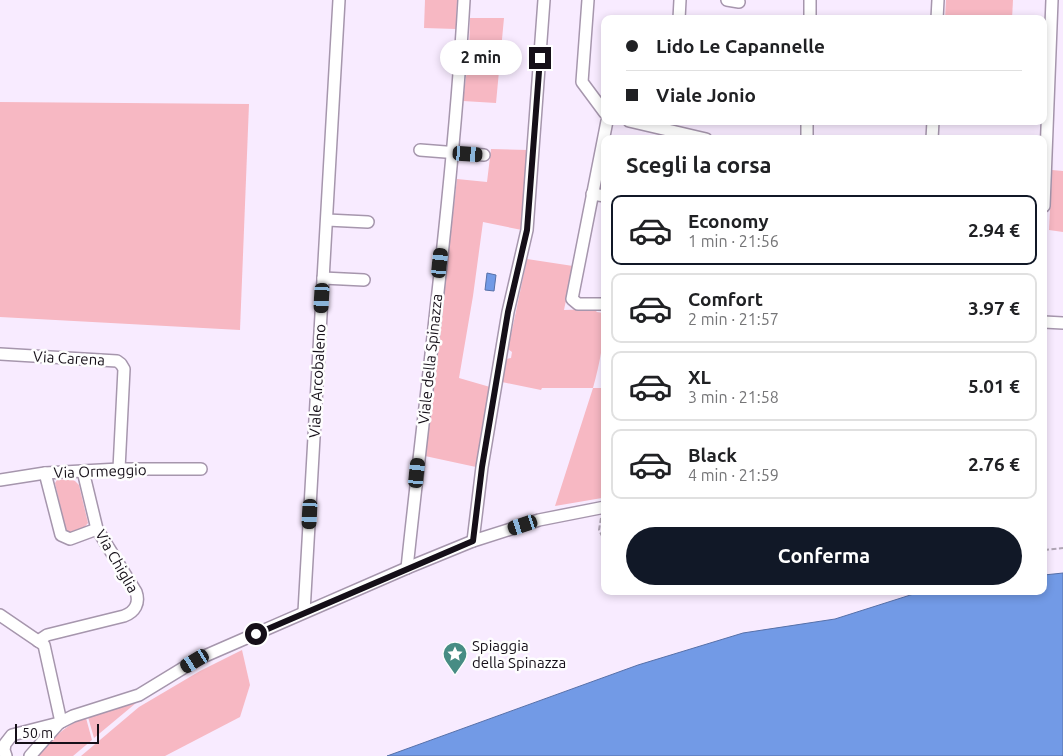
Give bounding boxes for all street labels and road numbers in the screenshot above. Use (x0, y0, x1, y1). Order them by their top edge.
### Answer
street label: Viale della Spinazza (415, 293, 445, 425)
street label: Viale Arcobaleno (306, 324, 328, 438)
street label: Via Carena (33, 348, 105, 368)
street label: Via Ormeggio (53, 461, 147, 481)
street label: Via Chiglia (92, 526, 142, 596)

